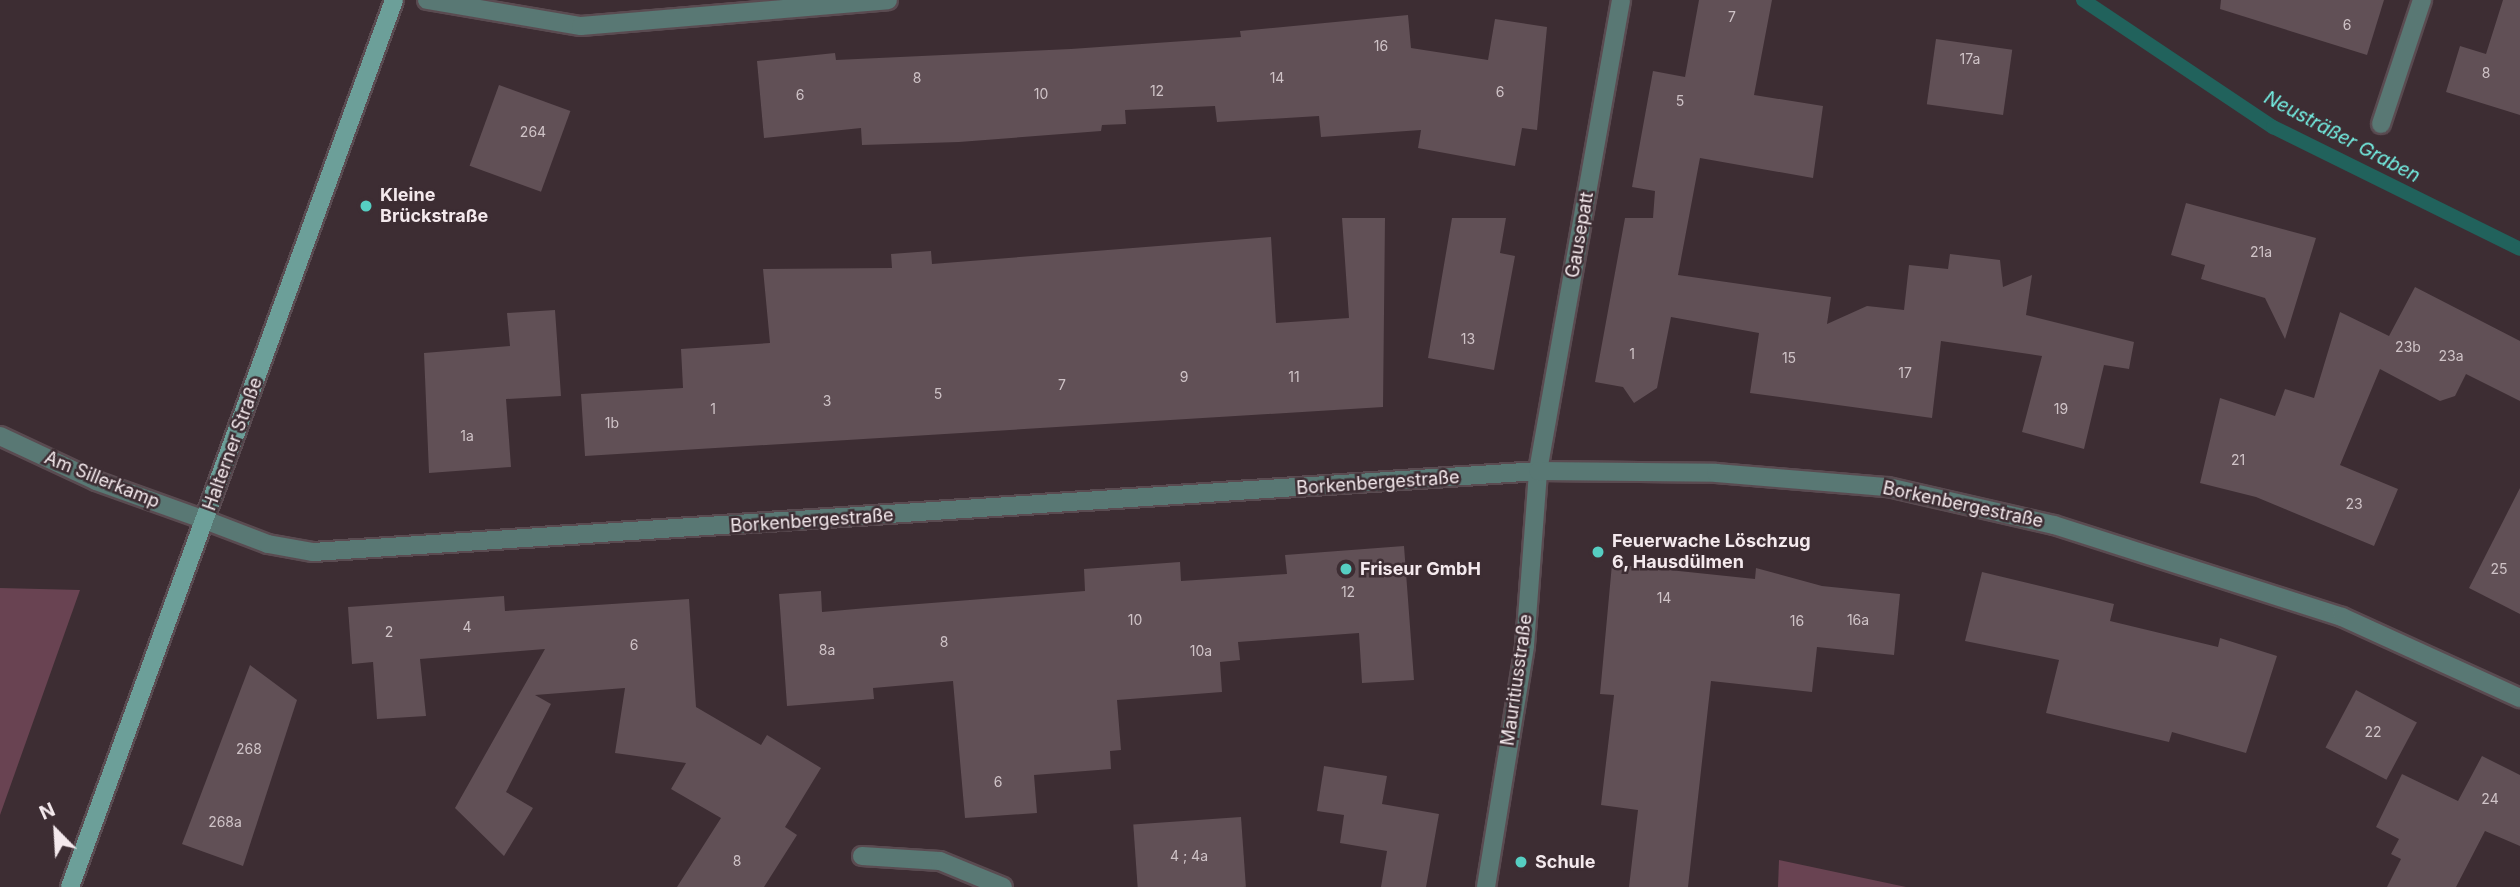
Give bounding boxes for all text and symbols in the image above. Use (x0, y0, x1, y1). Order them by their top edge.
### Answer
house number: 7 (1728, 9, 1736, 25)
house number: 6 (2343, 17, 2351, 33)
house number: 16 (1374, 38, 1388, 54)
house number: 17a (1960, 51, 1980, 67)
house number: 8 (2482, 65, 2490, 81)
house number: 8 (913, 70, 921, 86)
house number: 14 (1270, 70, 1284, 86)
house number: 12 (1150, 83, 1164, 99)
house number: 6 (1496, 84, 1504, 100)
house number: 10 (1034, 86, 1048, 102)
water label: Neusträßer Graben (2260, 86, 2424, 188)
house number: 6 (796, 87, 804, 103)
house number: 5 (1676, 93, 1684, 109)
house number: 264 (520, 124, 546, 140)
place label: Kleine Brückstraße (380, 185, 488, 228)
street label: Gausepatt (1562, 190, 1598, 280)
marker: Kleine Brückstraße (358, 198, 374, 214)
house number: 21a (2250, 244, 2272, 260)
house number: 13 (1461, 331, 1475, 347)
house number: 23b (2395, 339, 2421, 355)
house number: 1 (1629, 346, 1635, 362)
house number: 23a (2438, 348, 2464, 364)
house number: 15 (1782, 350, 1796, 366)
house number: 17 (1898, 365, 1912, 381)
house number: 9 (1180, 369, 1188, 385)
house number: 11 (1288, 369, 1300, 385)
street label: Halterner Straße (199, 374, 267, 514)
house number: 7 (1058, 377, 1066, 393)
house number: 5 (934, 386, 942, 402)
house number: 3 (823, 393, 831, 409)
house number: 1 (710, 401, 716, 417)
house number: 19 (2054, 401, 2068, 417)
house number: 1b (605, 415, 619, 431)
house number: 1a (460, 428, 474, 444)
street label: Am Sillerkamp (41, 447, 163, 513)
house number: 21 (2231, 452, 2245, 468)
street label: Borkenbergestraße (1296, 467, 1460, 499)
street label: Borkenbergestraße (1881, 477, 2045, 533)
house number: 23 (2345, 496, 2363, 512)
street label: Borkenbergestraße (730, 505, 894, 537)
place label: Feuerwache Löschzug 6, Hausdülmen (1612, 531, 1811, 574)
marker: Feuerwache Löschzug 6, Hausdülmen (1590, 544, 1606, 560)
place label: Friseur GmbH (1360, 558, 1481, 580)
marker: Friseur GmbH (1338, 561, 1354, 577)
house number: 25 (2490, 561, 2508, 577)
house number: 12 (1341, 584, 1355, 600)
house number: 14 (1657, 590, 1671, 606)
house number: 10 (1128, 612, 1142, 628)
house number: 16a (1847, 612, 1869, 628)
street label: Mauritiusstraße (1497, 613, 1537, 747)
house number: 16 (1790, 613, 1804, 629)
house number: 4 (462, 619, 472, 635)
house number: 2 (385, 624, 393, 640)
house number: 8 (940, 634, 948, 650)
house number: 6 (630, 637, 638, 653)
house number: 8a (819, 642, 835, 658)
house number: 10a (1190, 643, 1212, 659)
house number: 22 (2364, 724, 2382, 740)
house number: 268 (236, 741, 262, 757)
house number: 6 (994, 774, 1002, 790)
house number: 24 (2481, 791, 2499, 807)
north arrow (21, 796, 91, 866)
text: N (36, 798, 59, 825)
house number: 268a (208, 814, 242, 830)
house number: 4 ; 4a (1170, 848, 1208, 864)
place label: Schule (1535, 851, 1595, 873)
house number: 8 (733, 853, 741, 869)
marker: Schule (1513, 854, 1529, 870)

